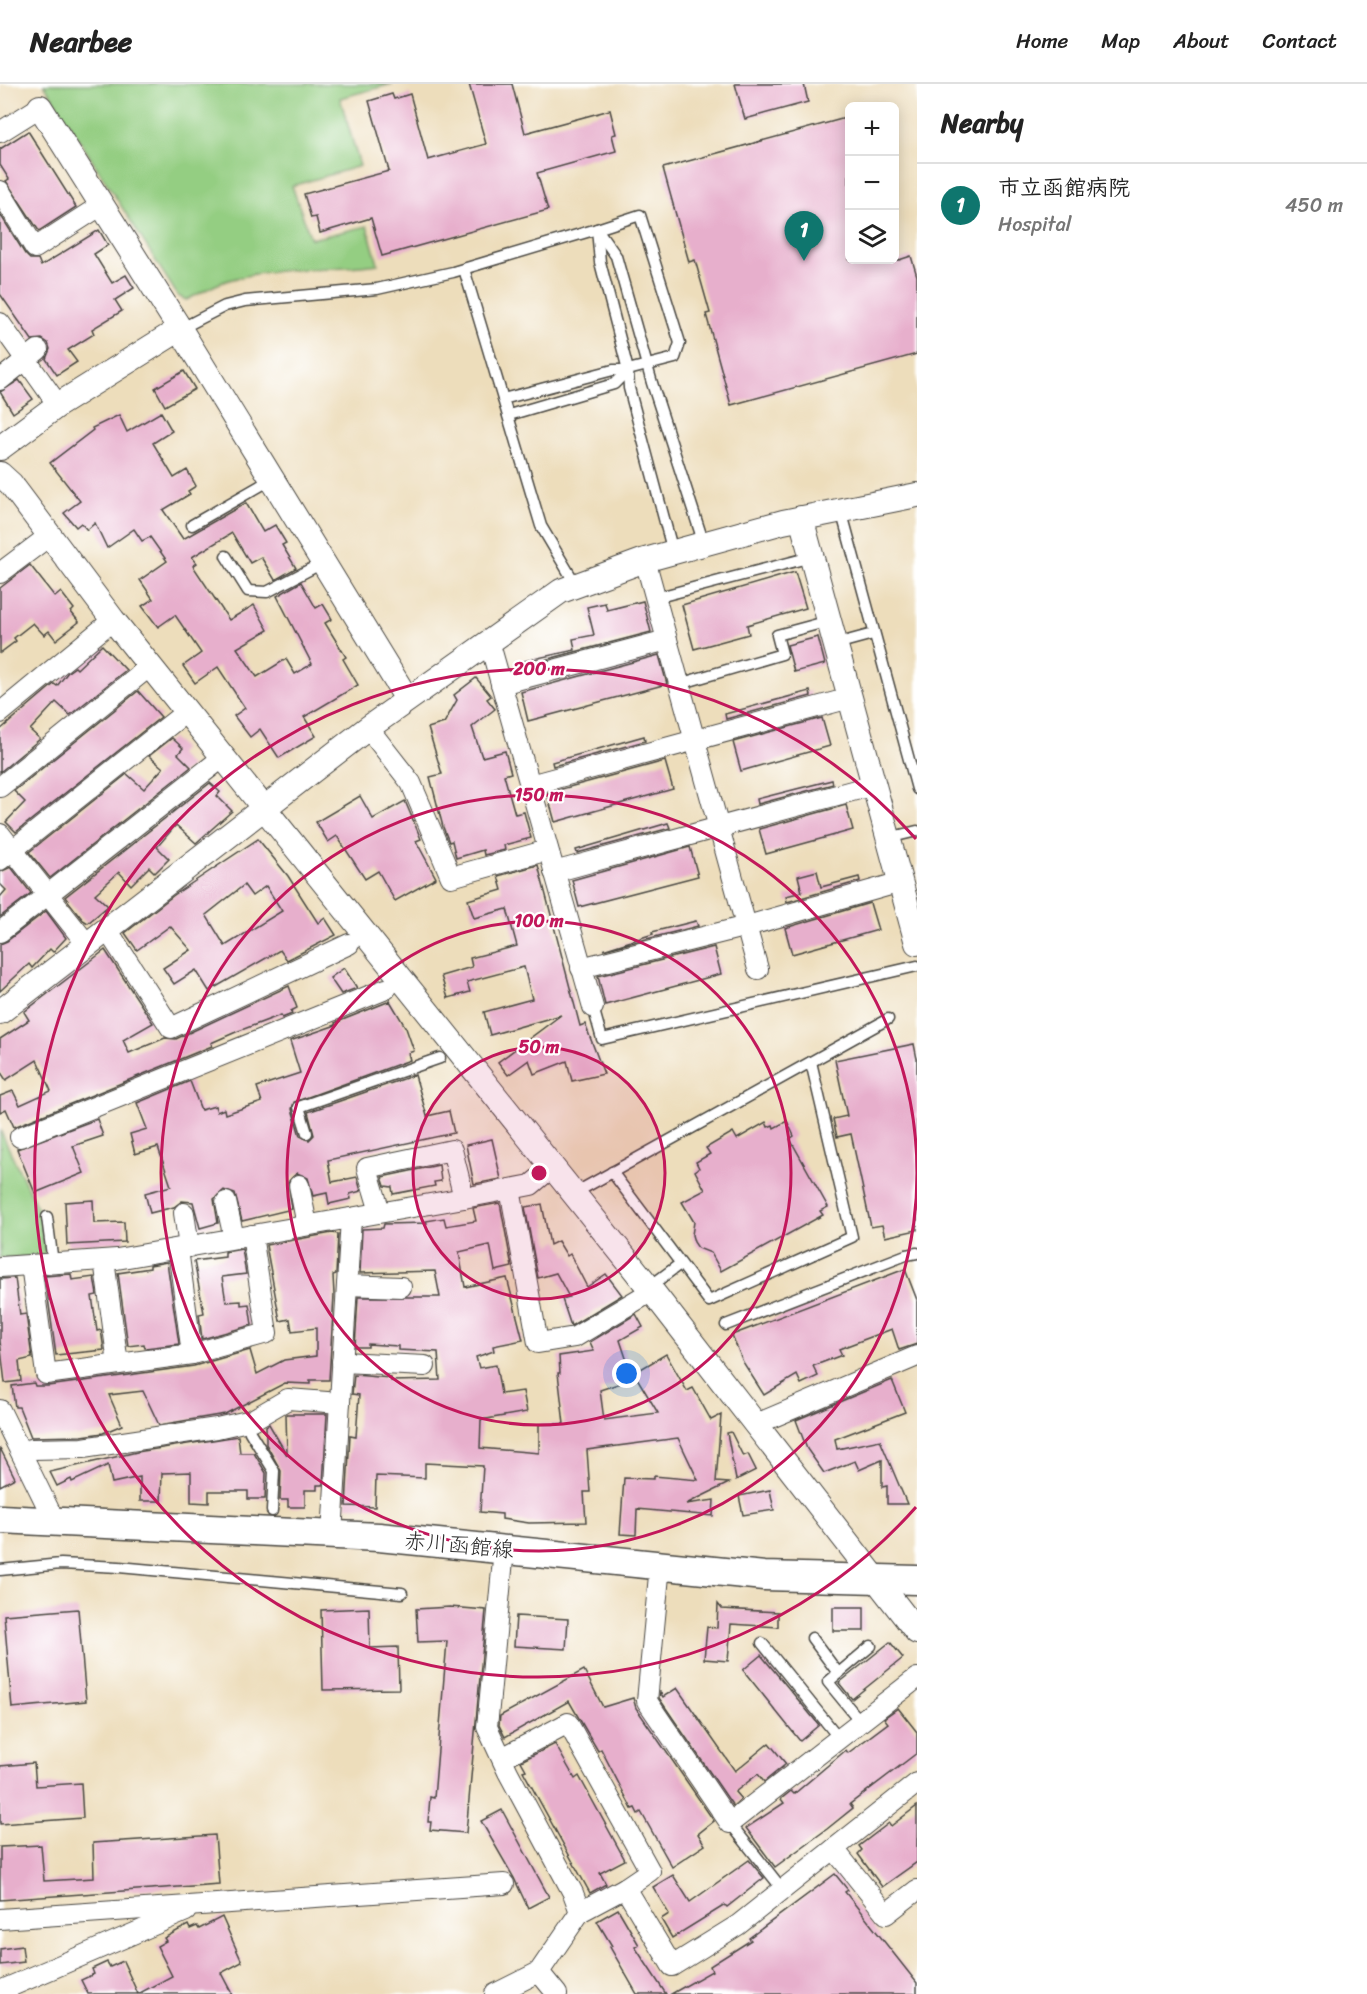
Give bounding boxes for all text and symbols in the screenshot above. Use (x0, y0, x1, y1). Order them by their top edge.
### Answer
text: Nearbee (30, 17, 132, 66)
text: Home (1016, 22, 1068, 60)
text: Map (1101, 22, 1140, 60)
text: About (1173, 22, 1230, 60)
text: Contact (1263, 22, 1337, 60)
text: Nearby (941, 100, 1023, 146)
map controls (845, 102, 899, 264)
button: + (845, 102, 899, 156)
button: − (845, 156, 899, 210)
text: 市立函館病院 (998, 168, 1130, 207)
text: 1 (956, 188, 965, 223)
text: 450 m (1285, 188, 1343, 223)
text: Hospital (998, 207, 1071, 242)
button: layers (845, 210, 899, 264)
pin: 1 (784, 212, 824, 261)
text: 200 m (512, 653, 565, 685)
text: 150 m (515, 779, 563, 811)
text: 100 m (515, 905, 564, 937)
text: 50 m (519, 1031, 560, 1063)
centre of rings (529, 1163, 549, 1183)
your location (612, 1359, 641, 1388)
street label: 赤川函館線 (403, 1521, 515, 1569)

